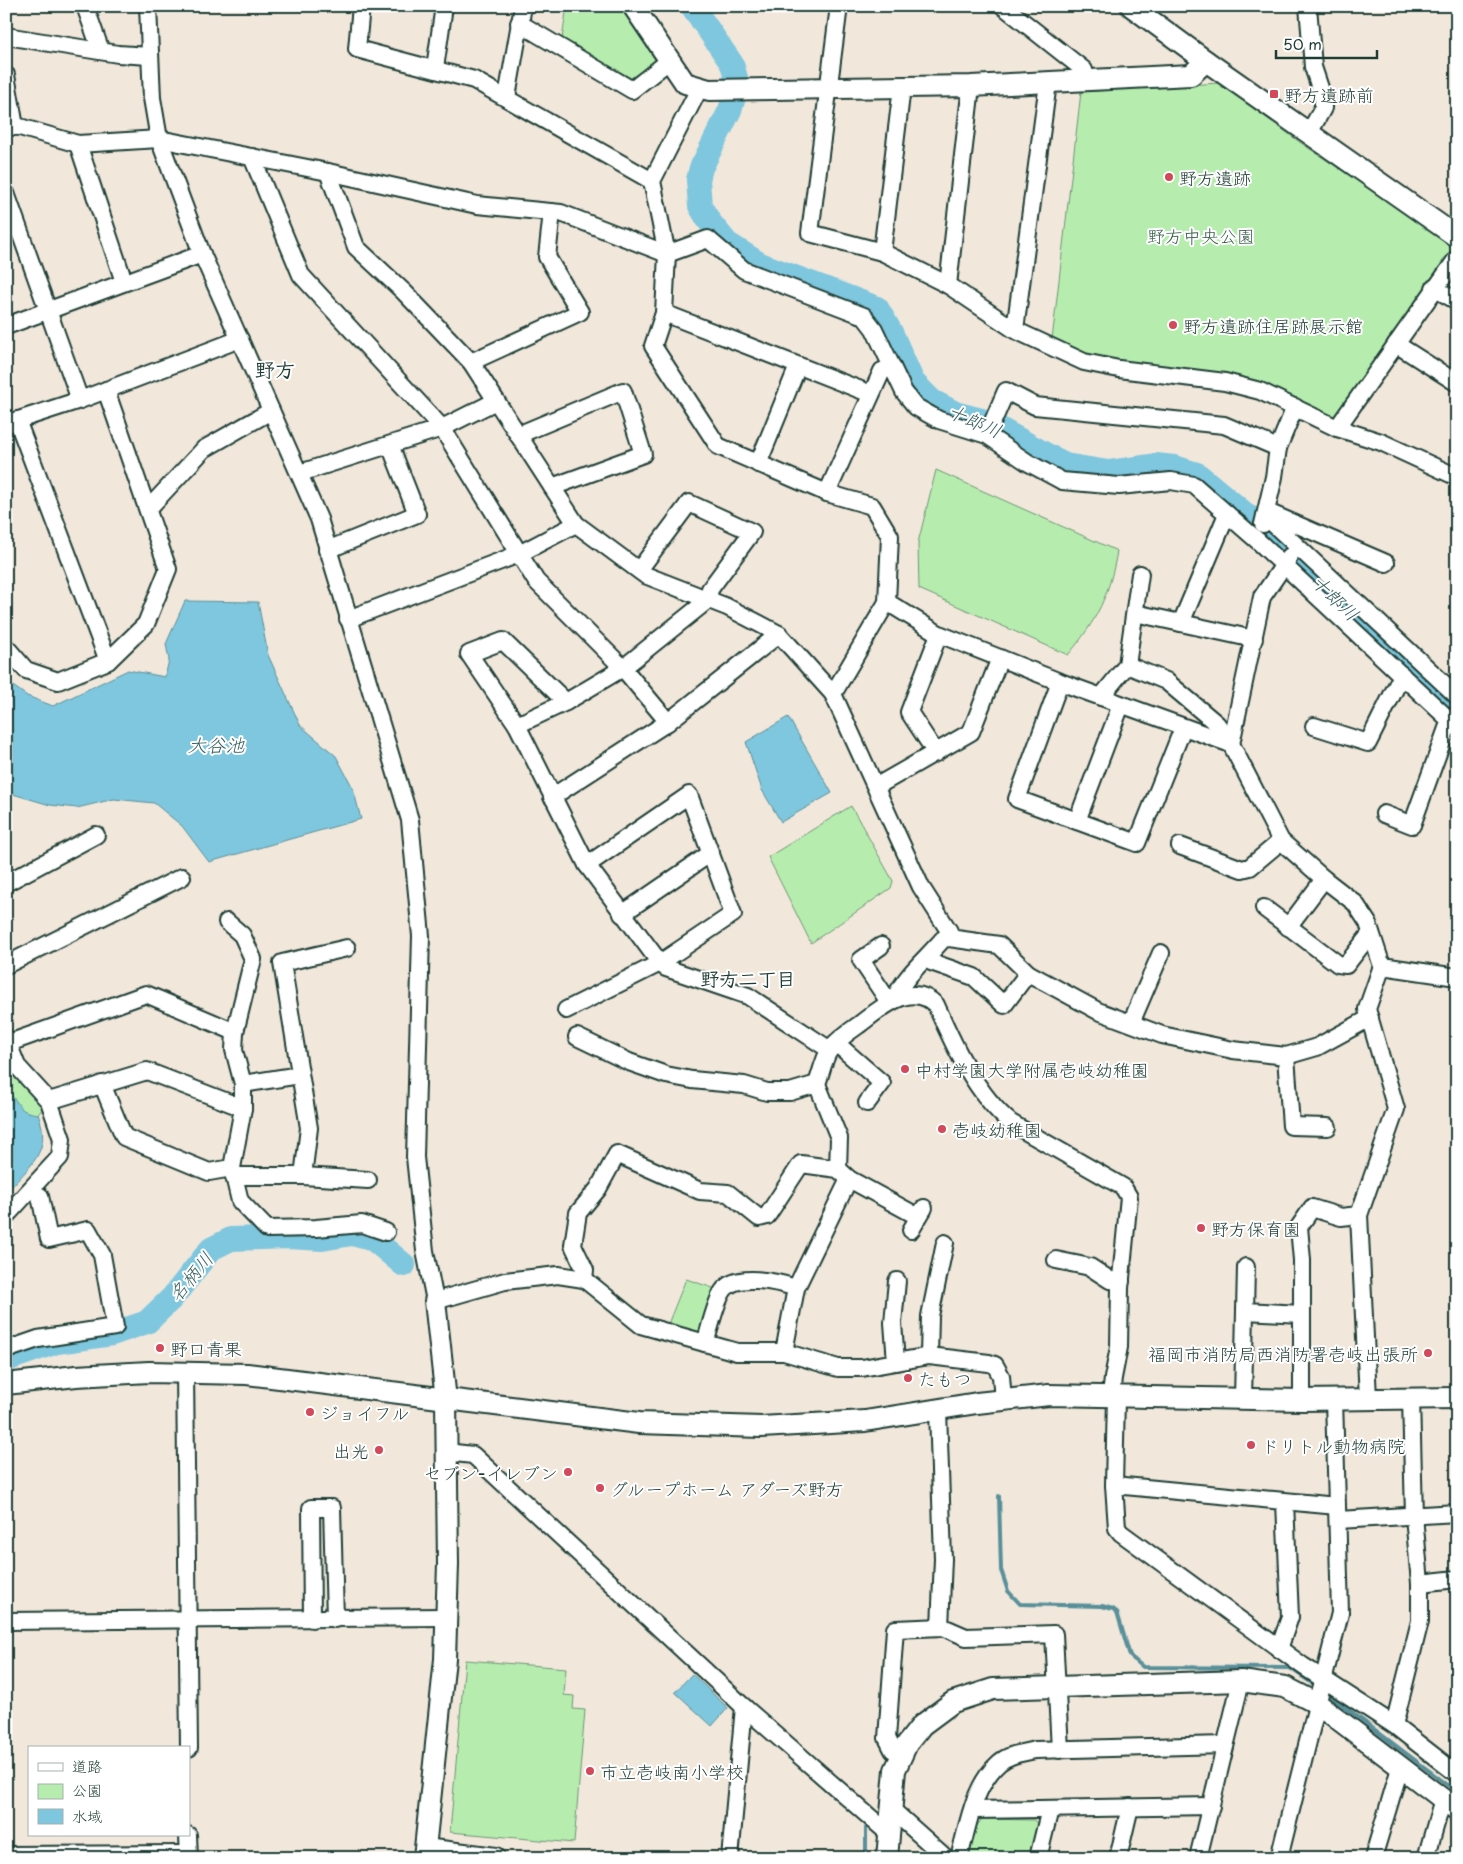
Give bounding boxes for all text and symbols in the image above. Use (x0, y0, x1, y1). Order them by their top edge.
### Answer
scale bar (1276, 28, 1377, 60)
text: 50 m (1283, 32, 1322, 55)
place label: 野方遺跡前 (1284, 81, 1374, 108)
marker: 野方遺跡前 (1268, 88, 1280, 100)
place label: 野方遺跡 (1179, 164, 1251, 191)
marker: 野方遺跡 (1163, 171, 1175, 183)
park label: 野方中央公園 (1147, 222, 1255, 249)
place label: 野方遺跡住居跡展示館 (1183, 312, 1363, 339)
marker: 野方遺跡住居跡展示館 (1167, 319, 1179, 331)
district label: 野方 (255, 354, 295, 384)
water label: 十郎川 (943, 396, 1007, 444)
water label: 十郎川 (1306, 567, 1366, 627)
water label: 大谷池 (187, 730, 245, 758)
district label: 野方二丁目 (700, 964, 796, 992)
place label: 中村学園大学附属壱岐幼稚園 (915, 1056, 1149, 1083)
marker: 中村学園大学附属壱岐幼稚園 (899, 1063, 911, 1075)
place label: 壱岐幼稚園 (952, 1116, 1042, 1143)
marker: 壱岐幼稚園 (936, 1123, 948, 1135)
place label: 野方保育園 (1211, 1215, 1301, 1242)
marker: 野方保育園 (1195, 1222, 1207, 1234)
water label: 名柄川 (161, 1245, 219, 1307)
place label: 野口青果 (170, 1335, 242, 1362)
place label: 福岡市消防局西消防署壱岐出張所 (1148, 1340, 1418, 1367)
marker: 野口青果 (154, 1342, 166, 1354)
marker: 福岡市消防局西消防署壱岐出張所 (1422, 1347, 1434, 1359)
place label: たもつ (918, 1365, 972, 1392)
marker: たもつ (902, 1372, 914, 1384)
place label: ジョイフル (320, 1399, 409, 1426)
marker: ジョイフル (304, 1406, 316, 1418)
place label: ドリトル動物病院 (1261, 1432, 1405, 1459)
place label: 出光 (333, 1437, 369, 1464)
marker: ドリトル動物病院 (1245, 1439, 1257, 1451)
marker: 出光 (373, 1444, 385, 1456)
place label: セブン-イレブン (423, 1459, 558, 1486)
marker: セブン-イレブン (562, 1466, 574, 1478)
place label: グループホーム アダーズ野方 (610, 1475, 844, 1502)
marker: グループホーム アダーズ野方 (594, 1482, 606, 1494)
legend (28, 1746, 190, 1836)
text: 道路 (72, 1754, 102, 1777)
place label: 市立壱岐南小学校 (600, 1758, 744, 1785)
marker: 市立壱岐南小学校 (584, 1765, 596, 1777)
text: 公園 (72, 1778, 102, 1801)
text: 水域 (72, 1804, 102, 1827)

